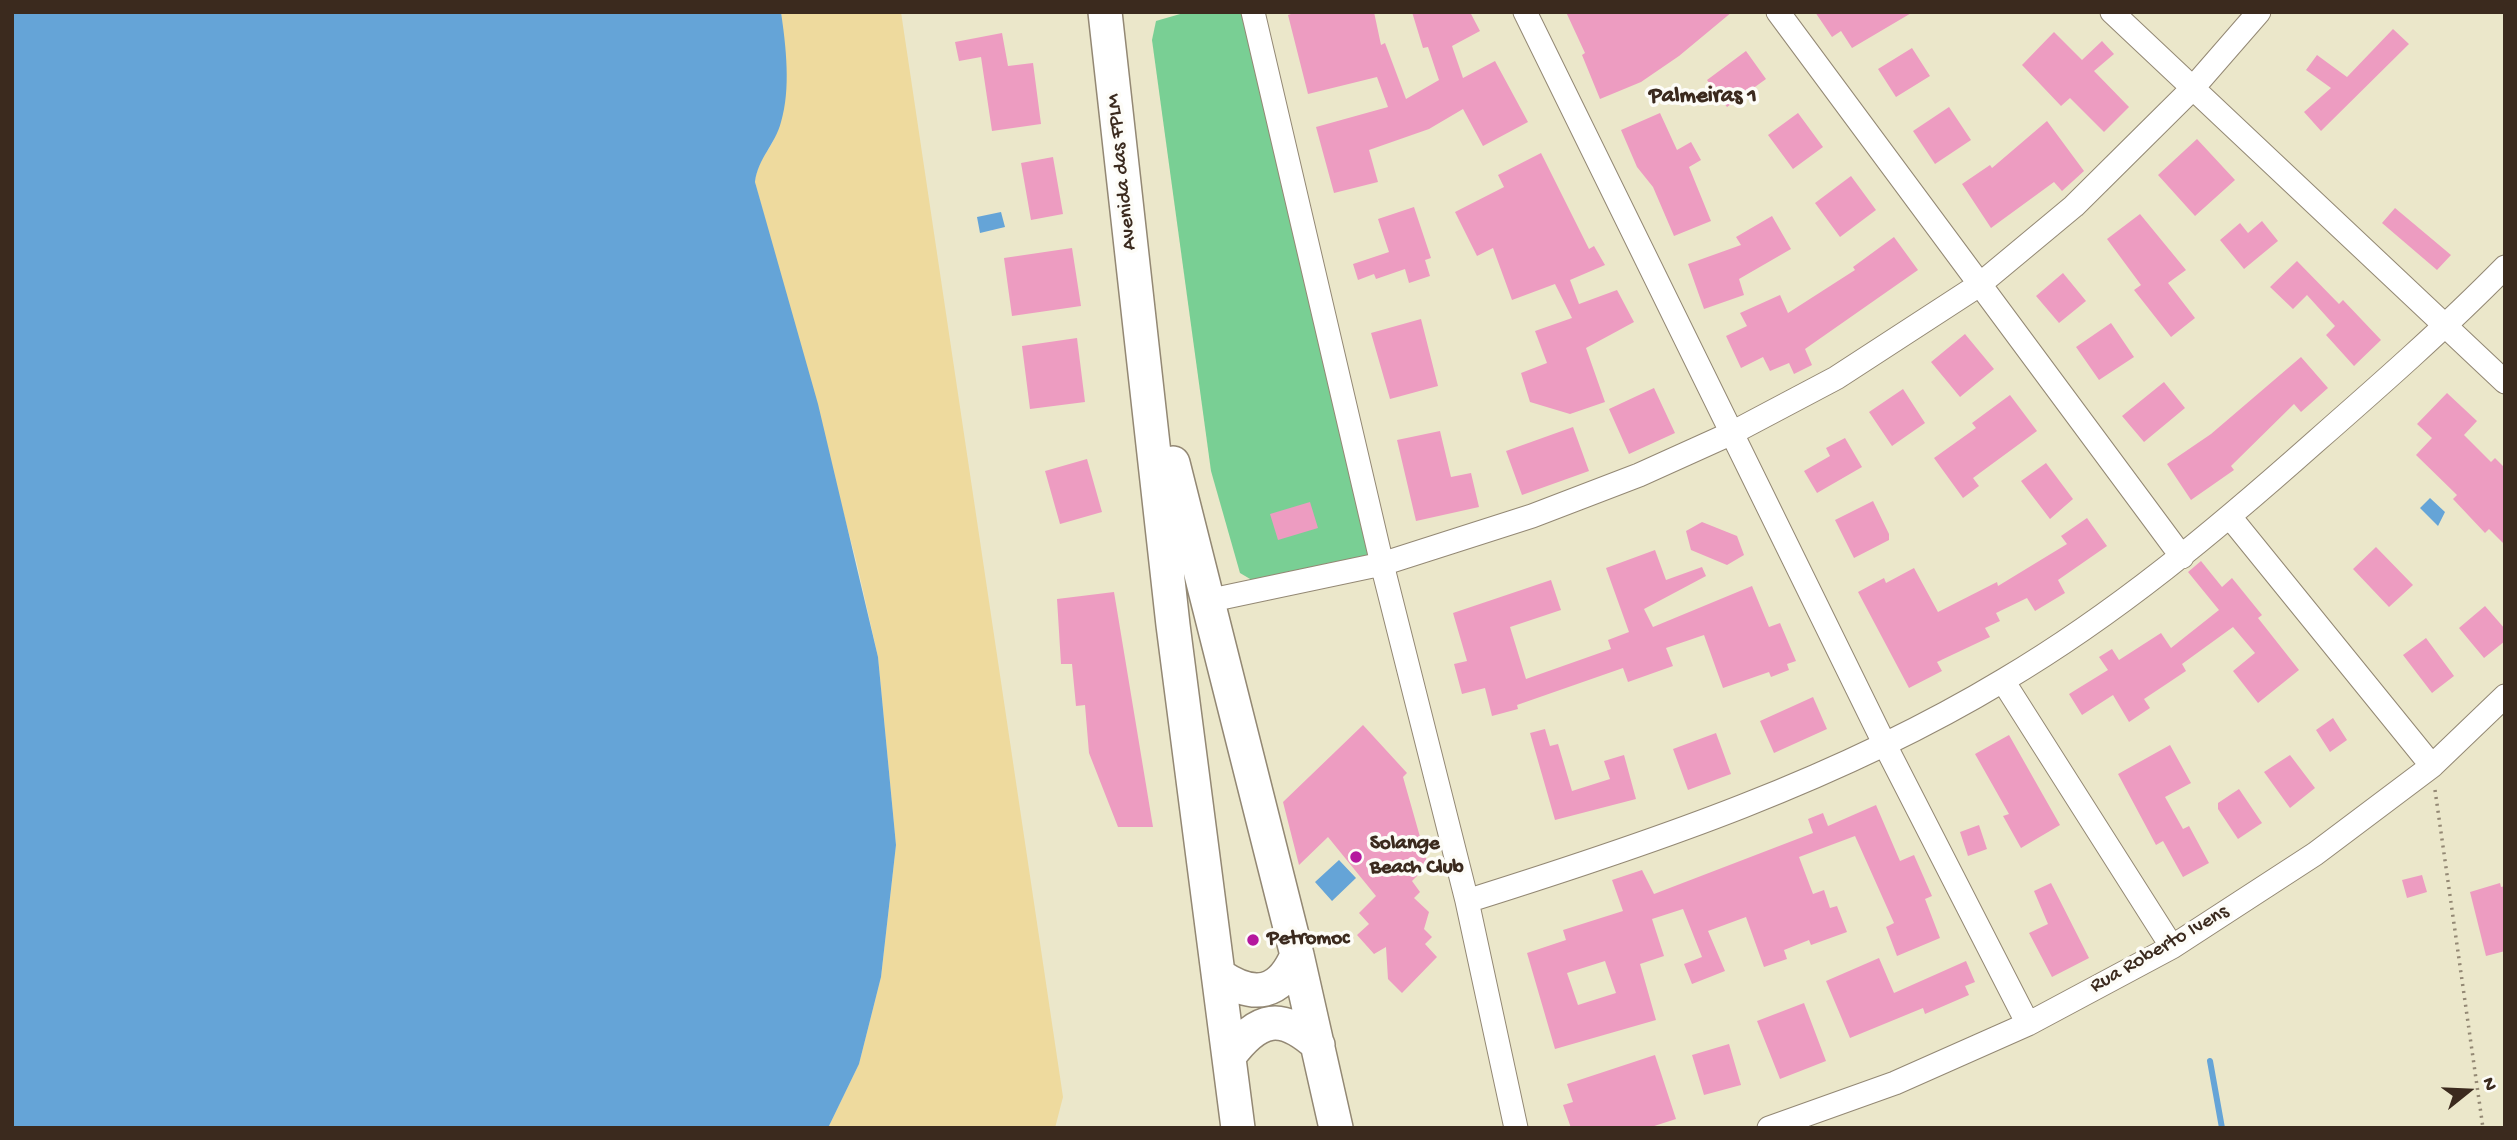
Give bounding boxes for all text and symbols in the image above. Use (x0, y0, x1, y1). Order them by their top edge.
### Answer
district label: Palmeiras 1 (1649, 83, 1757, 111)
street label: Avenida das FPLM (1102, 93, 1144, 251)
place label: Solange Beach Club (1370, 832, 1464, 882)
marker: Solange Beach Club (1348, 849, 1364, 865)
street label: Rua Roberto Ivens (2086, 900, 2234, 1000)
place label: Petromoc (1267, 927, 1349, 953)
marker: Petromoc (1245, 932, 1261, 948)
north arrow (2433, 1056, 2503, 1126)
text: N (2476, 1075, 2501, 1094)

